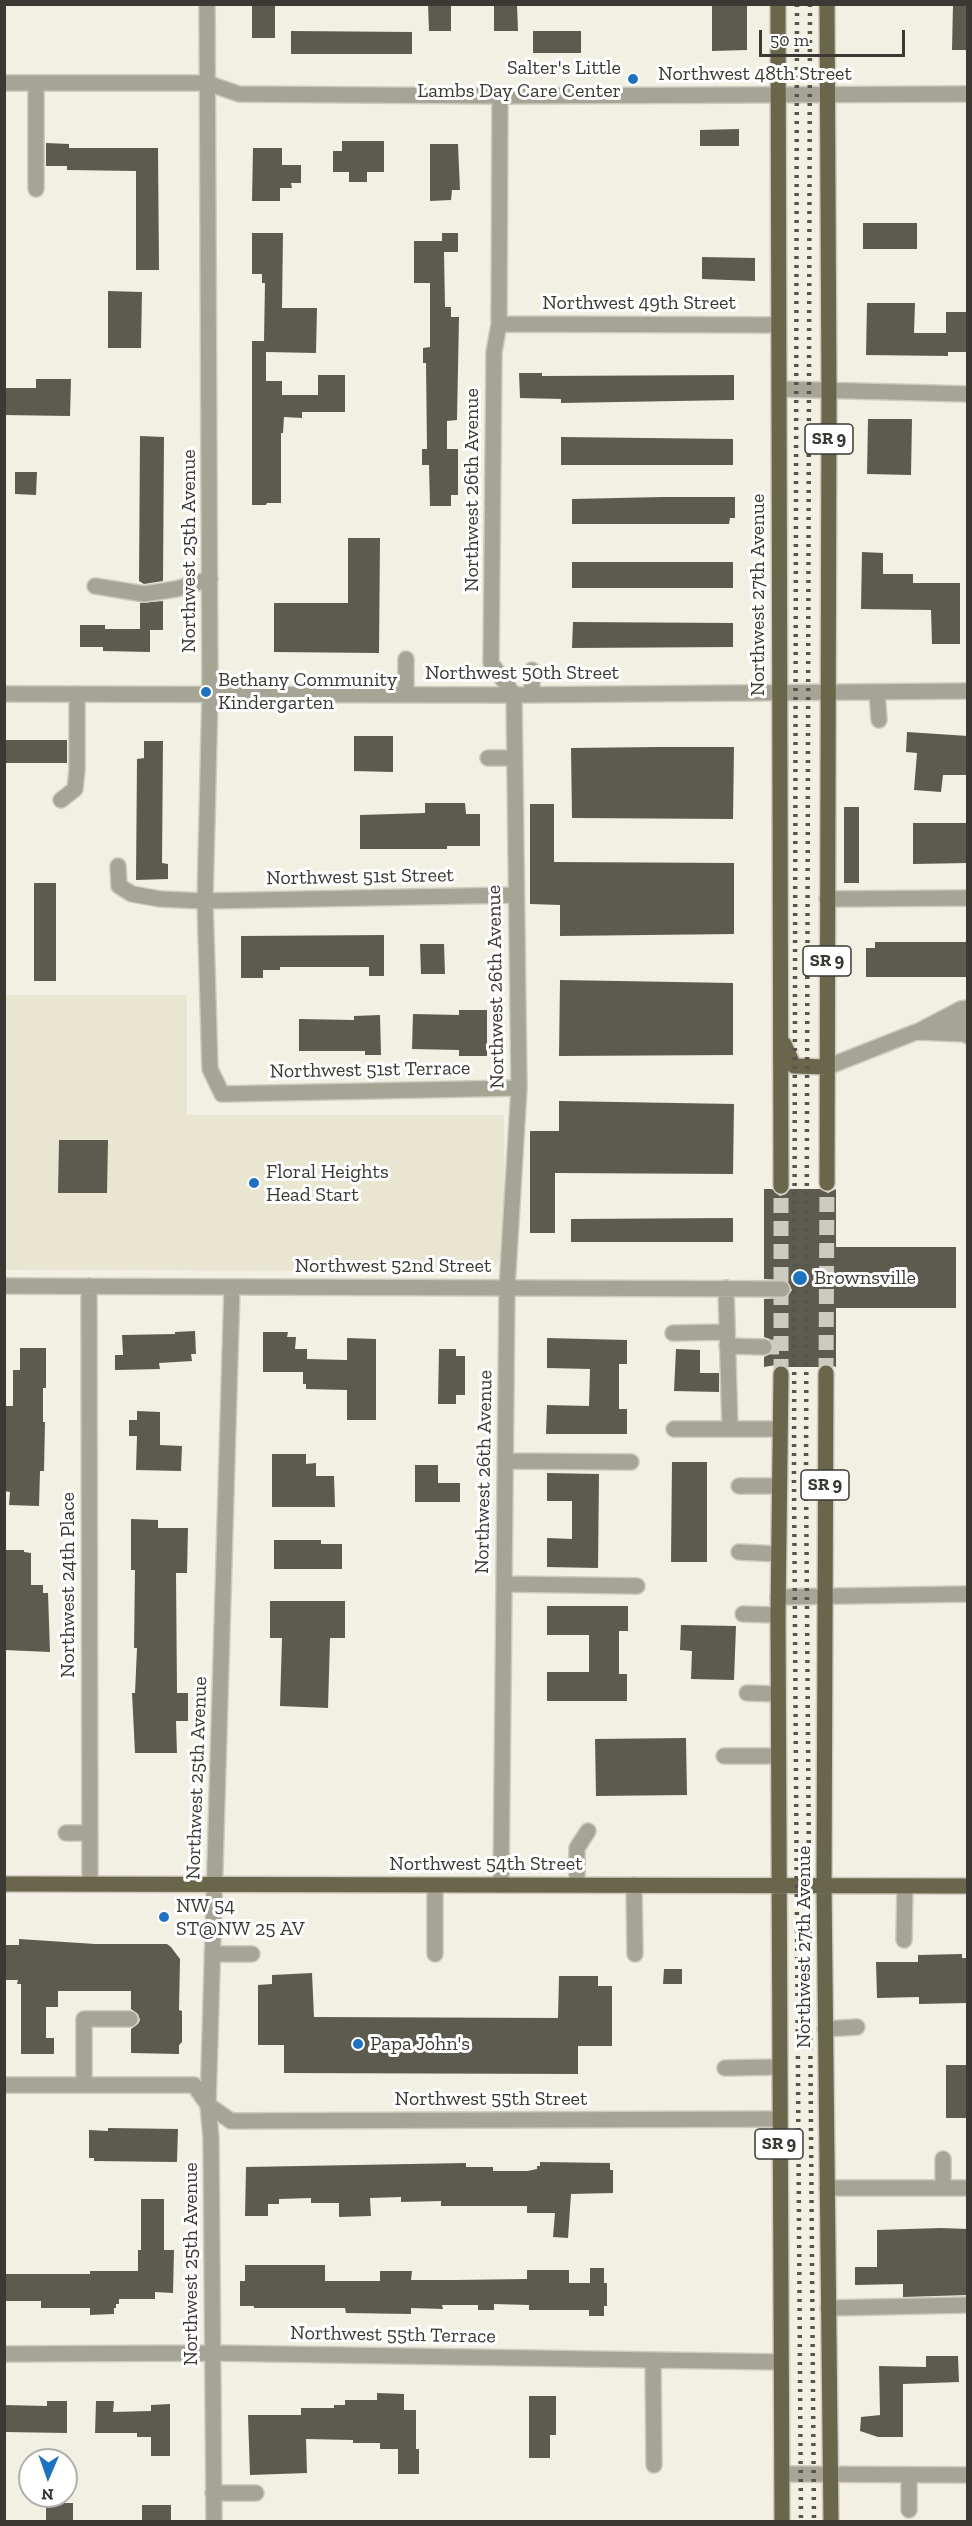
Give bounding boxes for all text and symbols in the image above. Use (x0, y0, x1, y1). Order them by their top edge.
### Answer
scale bar (762, 18, 908, 56)
text: 50 m (770, 29, 809, 51)
place label: Salter's Little Lambs Day Care Center (417, 56, 621, 103)
street label: Northwest 48th Street (658, 62, 852, 86)
marker: Salter's Little Lambs Day Care Center (626, 72, 640, 86)
street label: Northwest 49th Street (542, 291, 736, 315)
street label: Northwest 26th Avenue (460, 388, 484, 592)
road number: SR 9 (805, 424, 853, 454)
street label: Northwest 25th Avenue (177, 449, 201, 653)
street label: Northwest 27th Avenue (746, 494, 770, 696)
street label: Northwest 50th Street (425, 661, 619, 685)
place label: Bethany Community Kindergarten (218, 668, 397, 715)
marker: Bethany Community Kindergarten (199, 685, 213, 699)
street label: Northwest 51st Street (266, 863, 454, 891)
street label: Northwest 26th Avenue (482, 885, 510, 1089)
road number: SR 9 (803, 946, 851, 976)
street label: Northwest 51st Terrace (269, 1056, 471, 1084)
place label: Floral Heights Head Start (266, 1160, 389, 1207)
marker: Floral Heights Head Start (247, 1176, 261, 1190)
street label: Northwest 52nd Street (295, 1254, 491, 1278)
place label: Brownsville (814, 1266, 916, 1290)
marker: Brownsville (791, 1269, 809, 1287)
street label: Northwest 26th Avenue (470, 1370, 498, 1574)
road number: SR 9 (801, 1470, 849, 1500)
street label: Northwest 24th Place (56, 1492, 80, 1678)
street label: Northwest 25th Avenue (181, 1676, 213, 1880)
street label: Northwest 27th Avenue (792, 1846, 816, 2048)
street label: Northwest 54th Street (389, 1852, 583, 1876)
place label: NW 54 ST@NW 25 AV (176, 1894, 305, 1941)
marker: NW 54 ST@NW 25 AV (157, 1910, 171, 1924)
place label: Papa John's (370, 2032, 470, 2056)
marker: Papa John's (351, 2037, 365, 2051)
street label: Northwest 55th Street (395, 2087, 587, 2111)
road number: SR 9 (755, 2129, 803, 2159)
street label: Northwest 25th Avenue (179, 2162, 203, 2366)
street label: Northwest 55th Terrace (290, 2321, 496, 2349)
north arrow (18, 2448, 78, 2508)
text: N (41, 2485, 54, 2504)

